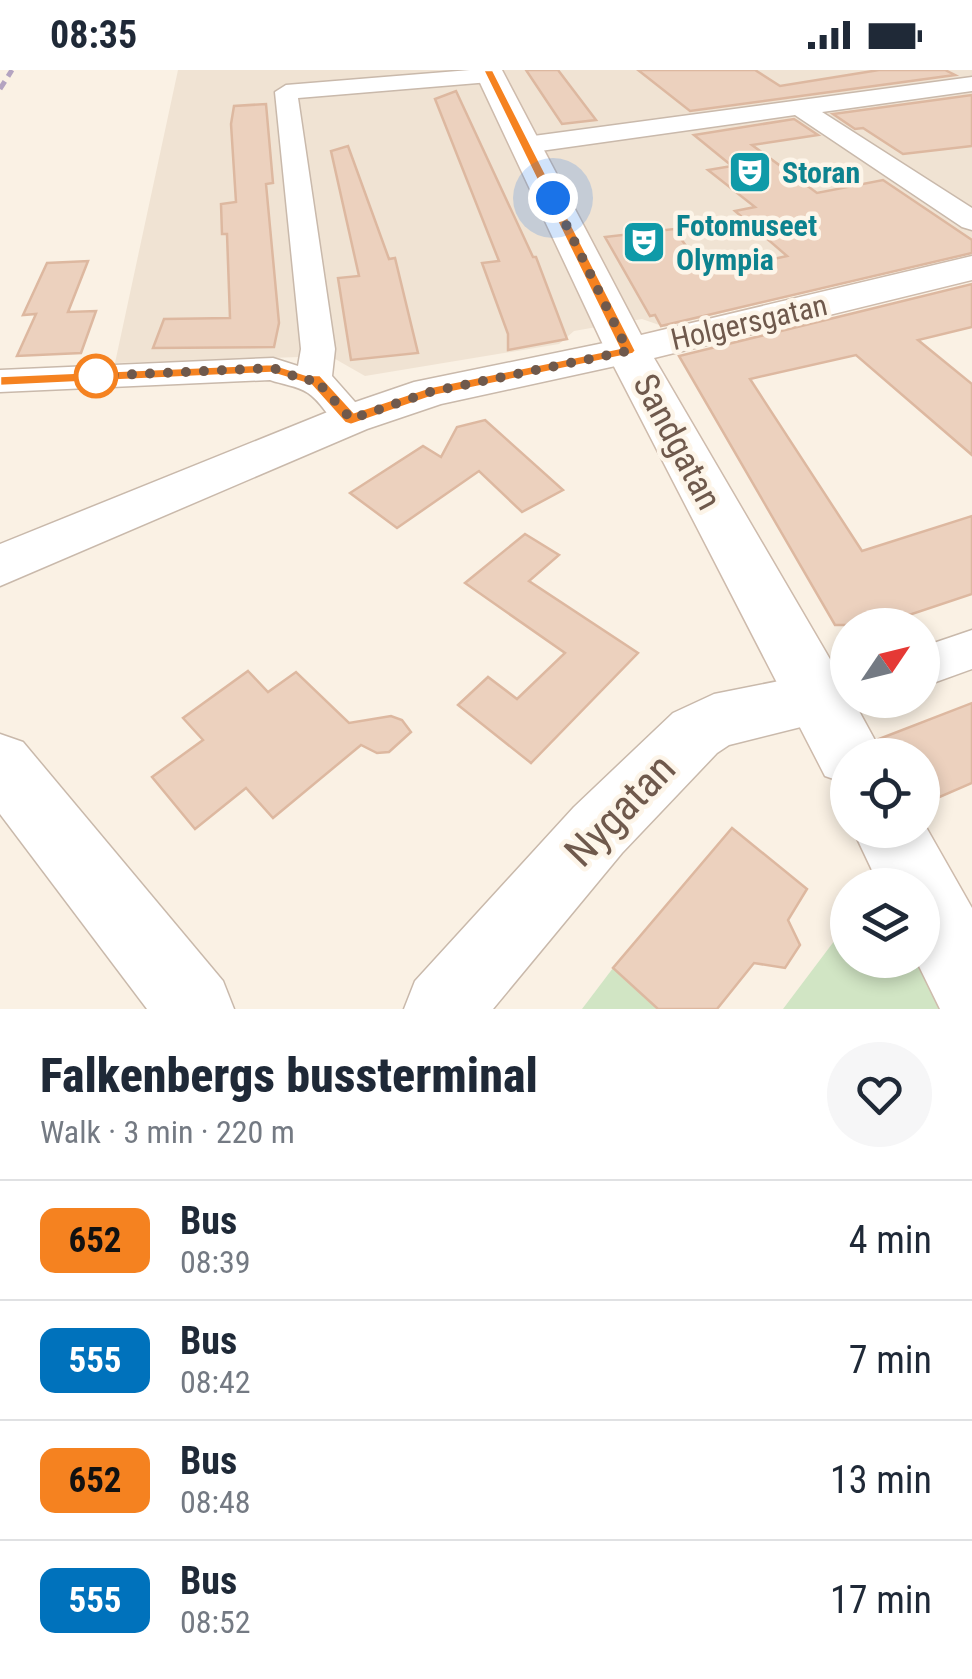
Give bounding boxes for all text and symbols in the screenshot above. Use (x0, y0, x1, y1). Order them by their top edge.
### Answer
text: 08:35 (50, 13, 137, 57)
theatre icon: Storan (727, 149, 773, 195)
place label: Storan (782, 155, 860, 190)
your location (528, 173, 578, 223)
place label: Fotomuseet Olympia (676, 208, 817, 277)
theatre icon: Fotomuseet Olympia (621, 219, 667, 265)
street label: Holgersgatan (668, 287, 830, 357)
unlabelled marker (75, 355, 117, 397)
street label: Sandgatan (624, 367, 730, 517)
north arrow (830, 608, 940, 718)
map controls (830, 608, 940, 978)
button: locate (830, 738, 940, 848)
street label: Nygatan (555, 744, 685, 876)
button: layers (830, 868, 940, 978)
button: heart (827, 1042, 932, 1147)
text: Falkenbergs bussterminal (40, 1047, 538, 1104)
text: Walk · 3 min · 220 m (40, 1113, 295, 1151)
text: Bus (180, 1199, 237, 1243)
text: 4 min (849, 1218, 932, 1262)
text: 652 (68, 1220, 122, 1261)
text: 08:39 (180, 1243, 251, 1281)
text: Bus (180, 1319, 237, 1363)
text: 7 min (849, 1338, 932, 1382)
text: 555 (68, 1340, 122, 1381)
text: 08:42 (180, 1363, 251, 1401)
text: Bus (180, 1439, 237, 1483)
text: 13 min (830, 1458, 932, 1502)
text: 652 (68, 1460, 122, 1501)
text: 08:48 (180, 1483, 251, 1521)
text: Bus (180, 1559, 237, 1603)
text: 17 min (830, 1578, 932, 1622)
text: 555 (68, 1580, 122, 1621)
text: 08:52 (180, 1603, 251, 1641)

